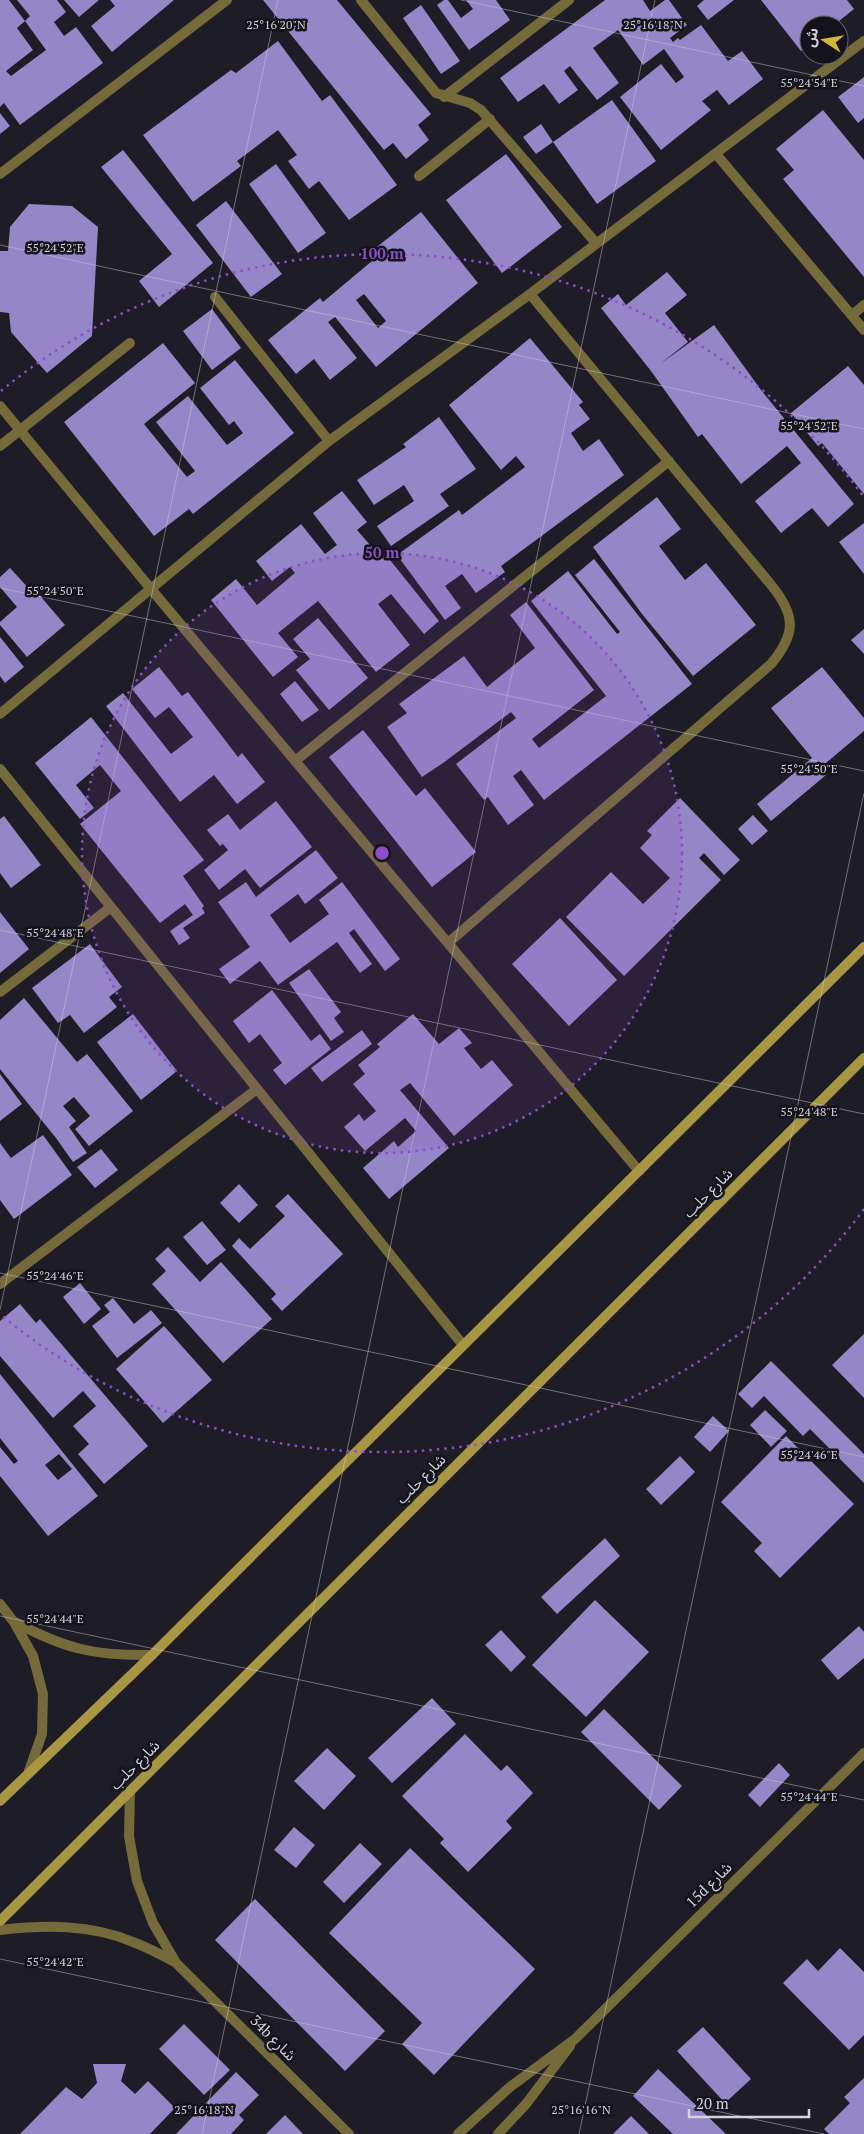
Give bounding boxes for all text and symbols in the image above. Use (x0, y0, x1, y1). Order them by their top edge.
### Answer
north arrow (799, 15, 849, 65)
text: 25°16'20"N (246, 17, 306, 32)
text: 25°16'18"N (623, 17, 683, 32)
text: ش (800, 26, 822, 49)
text: 55°24'54"E (780, 75, 838, 90)
text: 55°24'52"E (26, 240, 84, 255)
text: 100 m (360, 243, 404, 263)
text: 55°24'52"E (780, 418, 838, 433)
text: 50 m (365, 542, 400, 562)
text: 55°24'50"E (26, 583, 84, 598)
text: 55°24'50"E (780, 761, 838, 776)
centre of rings (373, 844, 391, 862)
text: 55°24'48"E (26, 925, 84, 940)
text: 55°24'48"E (780, 1104, 838, 1119)
street label: شارع حلب (678, 1163, 739, 1224)
text: 55°24'46"E (26, 1268, 84, 1283)
text: 55°24'46"E (780, 1447, 838, 1462)
street label: شارع حلب (391, 1449, 452, 1510)
text: 55°24'44"E (26, 1611, 84, 1626)
street label: شارع حلب (105, 1735, 166, 1796)
text: 55°24'44"E (780, 1789, 838, 1804)
street label: 15d شارع (681, 1857, 738, 1914)
text: 55°24'42"E (26, 1954, 84, 1969)
street label: 34b شارع (244, 2010, 301, 2067)
scale bar (689, 2086, 809, 2118)
text: 20 m (696, 2093, 729, 2113)
text: 25°16'18"N (174, 2102, 234, 2117)
text: 25°16'16"N (551, 2102, 611, 2117)

